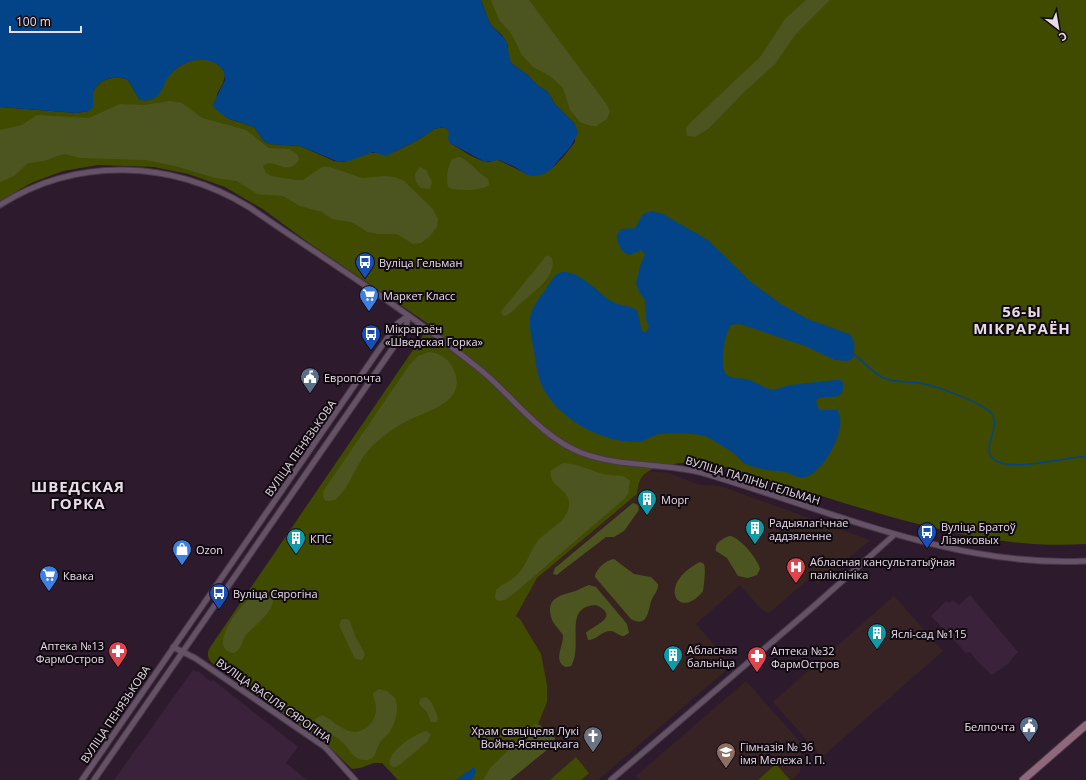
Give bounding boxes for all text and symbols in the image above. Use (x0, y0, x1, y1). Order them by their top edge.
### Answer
scale bar (10, 8, 81, 34)
north arrow (1038, 8, 1078, 48)
text: 100 m (16, 13, 51, 30)
text: С (1057, 29, 1070, 45)
bus stop icon: Вуліца Гельман (354, 251, 376, 279)
place label: Вуліца Гельман (379, 255, 462, 270)
supermarket icon: Маркет Класс (358, 284, 380, 312)
place label: Маркет Класс (383, 288, 455, 303)
district label: 56-Ы МІКРАРАЁН (973, 301, 1071, 338)
place label: Мікрараён «Шведская Горка» (385, 321, 483, 349)
bus stop icon: Мікрараён «Шведская Горка» (360, 323, 382, 351)
public building icon: Европочта (299, 366, 321, 394)
place label: Европочта (324, 370, 381, 385)
street label: ВУЛІЦА ПЕНЯЗЬКОВА (261, 397, 339, 499)
street label: ВУЛІЦА ПАЛІНЫ ГЕЛЬМАН (684, 452, 822, 508)
district label: ШВЕДСКАЯ ГОРКА (31, 476, 125, 513)
building icon: Морг (636, 488, 658, 516)
place label: Морг (661, 492, 689, 507)
place label: Радыялагічнае аддзяленне (769, 515, 848, 543)
building icon: Радыялагічнае аддзяленне (744, 517, 766, 545)
place label: Вуліца Братоў Лізюковых (941, 519, 1016, 547)
bus stop icon: Вуліца Братоў Лізюковых (916, 521, 938, 549)
building icon: КПС (285, 527, 307, 555)
place label: КПС (310, 531, 332, 546)
shop icon: Ozon (171, 538, 193, 566)
place label: Ozon (196, 542, 223, 557)
place label: Абласная кансультатыўная паліклініка (810, 554, 955, 582)
hospital icon: Абласная кансультатыўная паліклініка (785, 556, 807, 584)
supermarket icon: Квака (38, 564, 60, 592)
place label: Квака (63, 568, 94, 583)
bus stop icon: Вуліца Сярогіна (208, 582, 230, 610)
place label: Вуліца Сярогіна (233, 586, 318, 601)
building icon: Яслі-сад №115 (866, 622, 888, 650)
place label: Яслі-сад №115 (891, 626, 966, 641)
place label: Аптека №13 ФармОстров (36, 638, 104, 666)
pharmacy icon: Аптека №13 ФармОстров (107, 640, 129, 668)
place label: Абласная бальніца (687, 642, 737, 670)
place label: Аптека №32 ФармОстров (771, 643, 839, 671)
building icon: Абласная бальніца (662, 644, 684, 672)
pharmacy icon: Аптека №32 ФармОстров (746, 645, 768, 673)
street label: ВУЛІЦА ВАСІЛЯ СЯРОГІНА (214, 655, 335, 746)
street label: ВУЛІЦА ПЕНЯЗЬКОВА (77, 662, 153, 766)
public building icon: Белпочта (1018, 715, 1040, 743)
place label: Белпочта (964, 719, 1015, 734)
place label: Храм свяціцеля Лукі Война-Ясянецкага (472, 723, 579, 751)
church icon: Храм свяціцеля Лукі Война-Ясянецкага (582, 725, 604, 753)
place label: Гімназія № 36 імя Мележа І. П. (740, 739, 825, 767)
school or university icon: Гімназія № 36 імя Мележа І. П. (715, 741, 737, 769)

